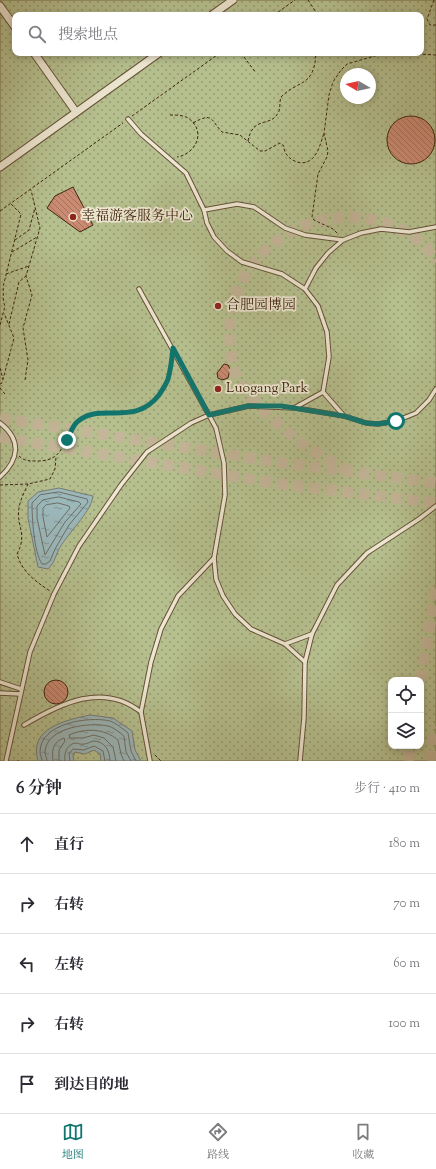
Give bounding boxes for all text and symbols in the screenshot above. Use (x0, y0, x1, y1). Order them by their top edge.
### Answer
search box (12, 12, 424, 56)
icon: search (26, 23, 48, 45)
text: 搜索地点 (58, 25, 118, 46)
north arrow (340, 68, 376, 104)
place label: 幸福游客服务中心 (81, 207, 193, 227)
marker: 幸福游客服务中心 (68, 212, 78, 222)
place label: 合肥园博园 (226, 296, 296, 316)
marker: 合肥园博园 (213, 301, 223, 311)
place label: Luogang Park (226, 379, 309, 399)
marker: Luogang Park (213, 384, 223, 394)
route start (387, 412, 405, 430)
route end (58, 431, 76, 449)
map controls (388, 677, 424, 749)
button: locate (388, 677, 424, 713)
button: layers (388, 713, 424, 749)
text: 6 分钟 (16, 777, 62, 801)
text: 步行 · 410 m (354, 780, 420, 798)
icon: ahead (16, 833, 38, 855)
text: 直行 (54, 835, 84, 856)
text: 180 m (389, 835, 420, 853)
icon: right (16, 893, 38, 915)
text: 右转 (54, 895, 84, 916)
text: 70 m (393, 895, 420, 913)
icon: left (16, 953, 38, 975)
text: 左转 (54, 955, 84, 976)
text: 60 m (393, 955, 420, 973)
icon: right (16, 1013, 38, 1035)
text: 右转 (54, 1015, 84, 1036)
text: 100 m (388, 1015, 420, 1033)
icon: arrive (16, 1073, 38, 1095)
text: 到达目的地 (54, 1075, 129, 1096)
tab: 地图 (62, 1121, 84, 1163)
tab: 路线 (207, 1121, 229, 1163)
tab: 收藏 (352, 1121, 374, 1163)

